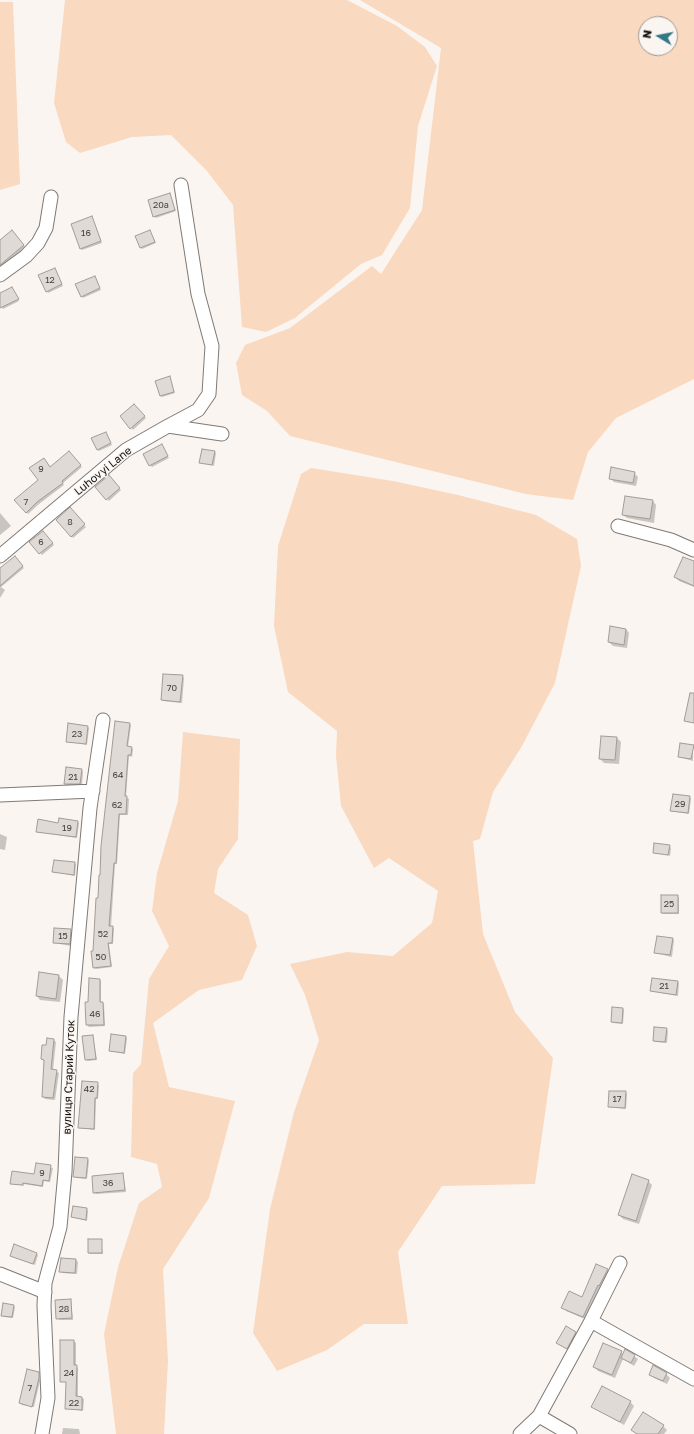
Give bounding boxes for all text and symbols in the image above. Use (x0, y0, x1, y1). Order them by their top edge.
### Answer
north arrow (638, 16, 678, 56)
text: N (640, 29, 654, 39)
house number: 20а (153, 200, 169, 210)
house number: 16 (81, 228, 91, 238)
house number: 12 (45, 275, 55, 285)
street label: Luhovyi Lane (72, 444, 134, 498)
house number: 9 (38, 464, 44, 474)
house number: 7 (24, 497, 28, 507)
house number: 8 (67, 517, 73, 527)
house number: 6 (38, 537, 44, 547)
house number: 70 (167, 683, 177, 693)
house number: 23 (72, 729, 82, 739)
house number: 64 (113, 770, 123, 780)
house number: 21 (68, 772, 78, 782)
house number: 29 (675, 799, 685, 809)
house number: 62 (112, 800, 122, 810)
house number: 19 (62, 823, 72, 833)
house number: 25 (664, 899, 674, 909)
house number: 52 (98, 929, 108, 939)
house number: 15 (58, 931, 68, 941)
house number: 50 (96, 952, 106, 962)
house number: 21 (659, 981, 669, 991)
house number: 46 (90, 1009, 100, 1019)
street label: вулиця Старий Куток (60, 1019, 78, 1135)
house number: 42 (84, 1084, 94, 1094)
house number: 17 (612, 1094, 622, 1104)
house number: 9 (39, 1168, 45, 1178)
house number: 36 (103, 1178, 113, 1188)
house number: 28 (59, 1304, 69, 1314)
house number: 24 (64, 1368, 74, 1378)
house number: 7 (28, 1383, 32, 1393)
house number: 22 (69, 1398, 79, 1408)

